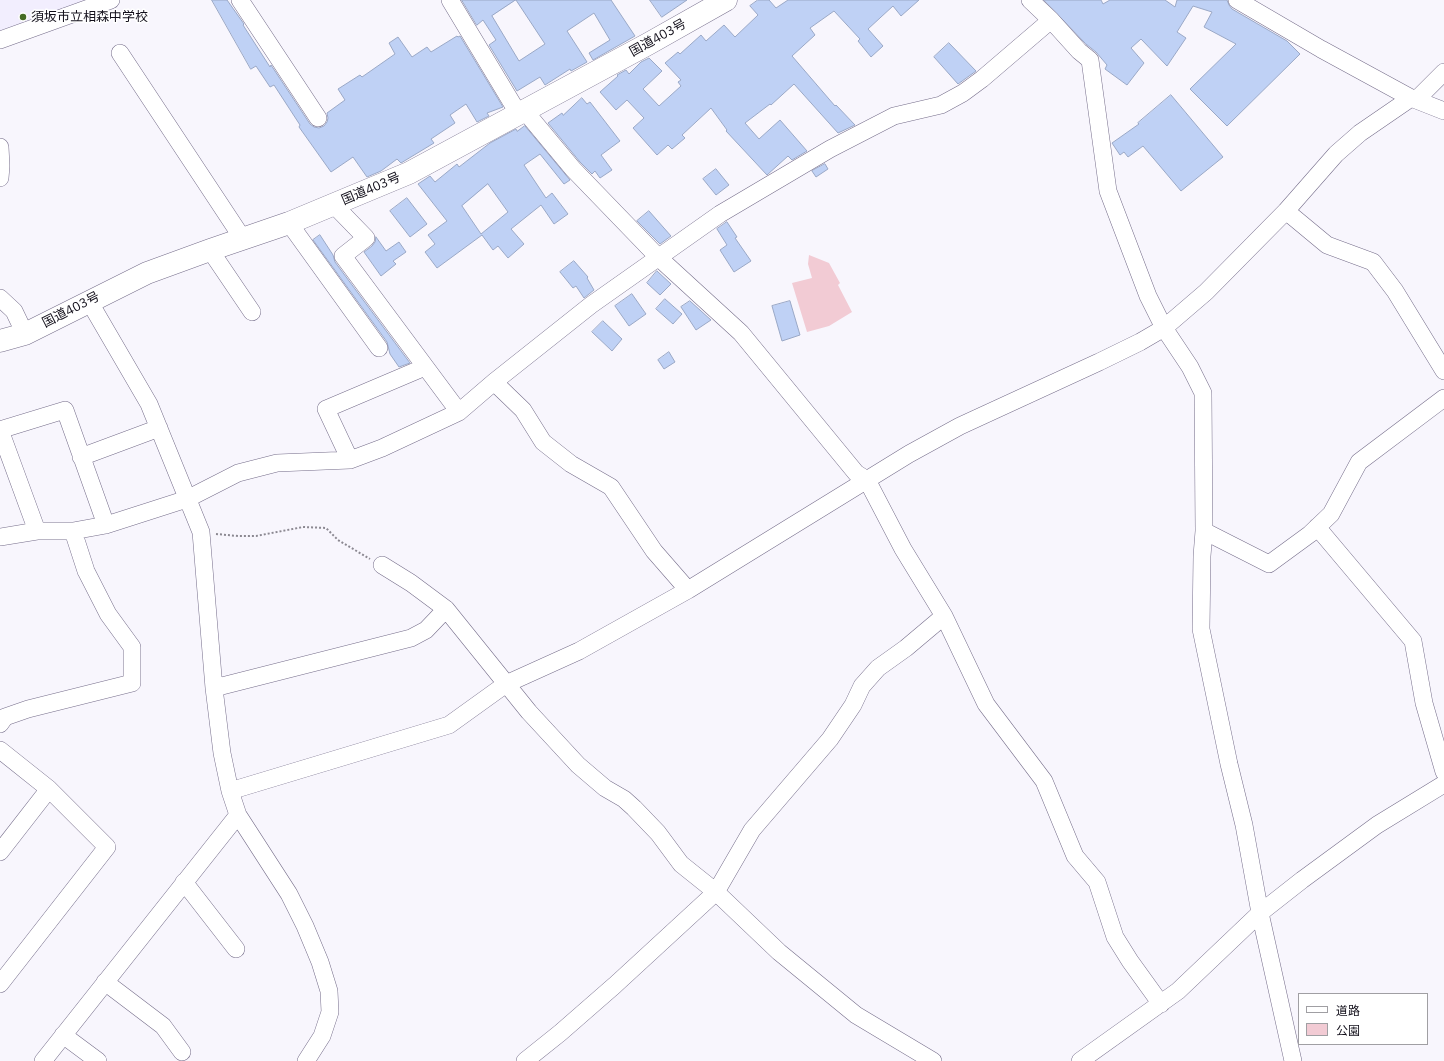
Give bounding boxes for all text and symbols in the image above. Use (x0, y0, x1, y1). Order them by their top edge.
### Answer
place label: 須坂市立相森中学校 (31, 9, 148, 25)
marker: 須坂市立相森中学校 (18, 12, 28, 22)
street label: 国道403号 (627, 16, 689, 60)
street label: 国道403号 (339, 170, 403, 208)
street label: 国道403号 (40, 289, 102, 331)
legend (1298, 993, 1428, 1045)
text: 道路 (1336, 1003, 1360, 1018)
text: 公園 (1336, 1023, 1360, 1038)

